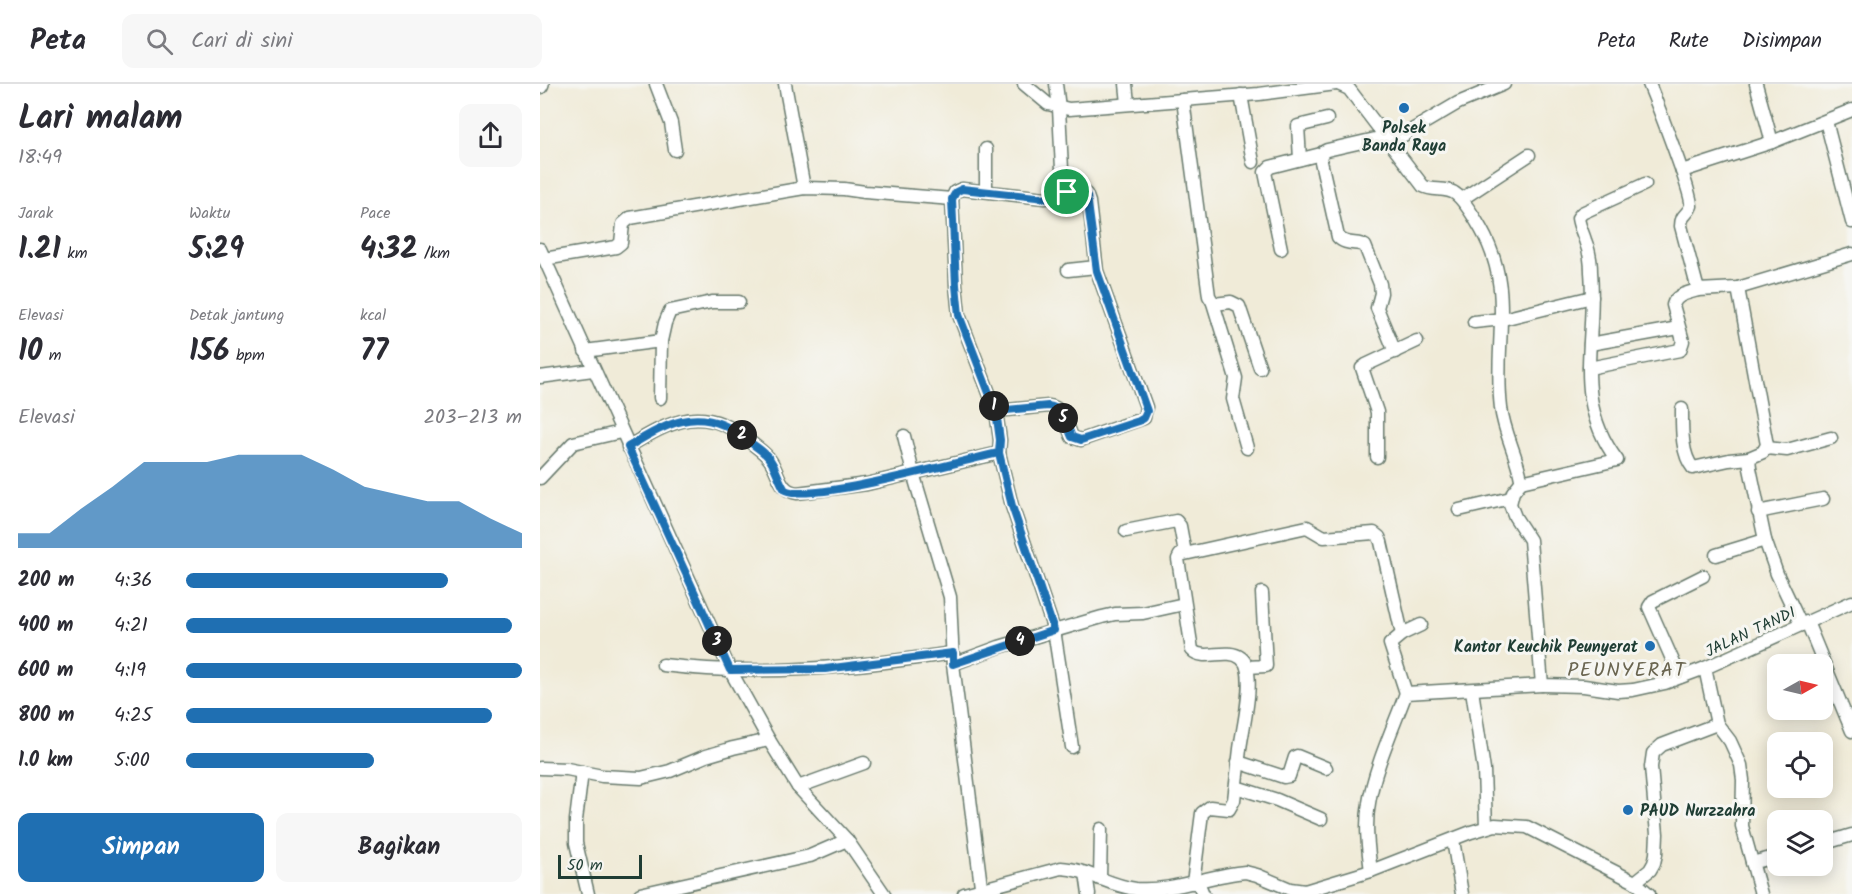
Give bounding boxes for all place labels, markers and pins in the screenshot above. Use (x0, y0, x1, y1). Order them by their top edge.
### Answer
marker: Polsek Banda Raya (1397, 101, 1411, 115)
place label: Polsek Banda Raya (1362, 116, 1446, 159)
pin (1041, 166, 1092, 217)
pin: 1 (979, 391, 1009, 421)
pin: 5 (1048, 403, 1078, 433)
pin: 2 (727, 420, 757, 450)
pin: 3 (702, 626, 732, 656)
pin: 4 (1005, 626, 1035, 656)
place label: Kantor Keuchik Peunyerat (1454, 635, 1639, 660)
marker: Kantor Keuchik Peunyerat (1643, 639, 1657, 653)
place label: PAUD Nurzzahra (1640, 799, 1755, 824)
marker: PAUD Nurzzahra (1621, 803, 1635, 817)

